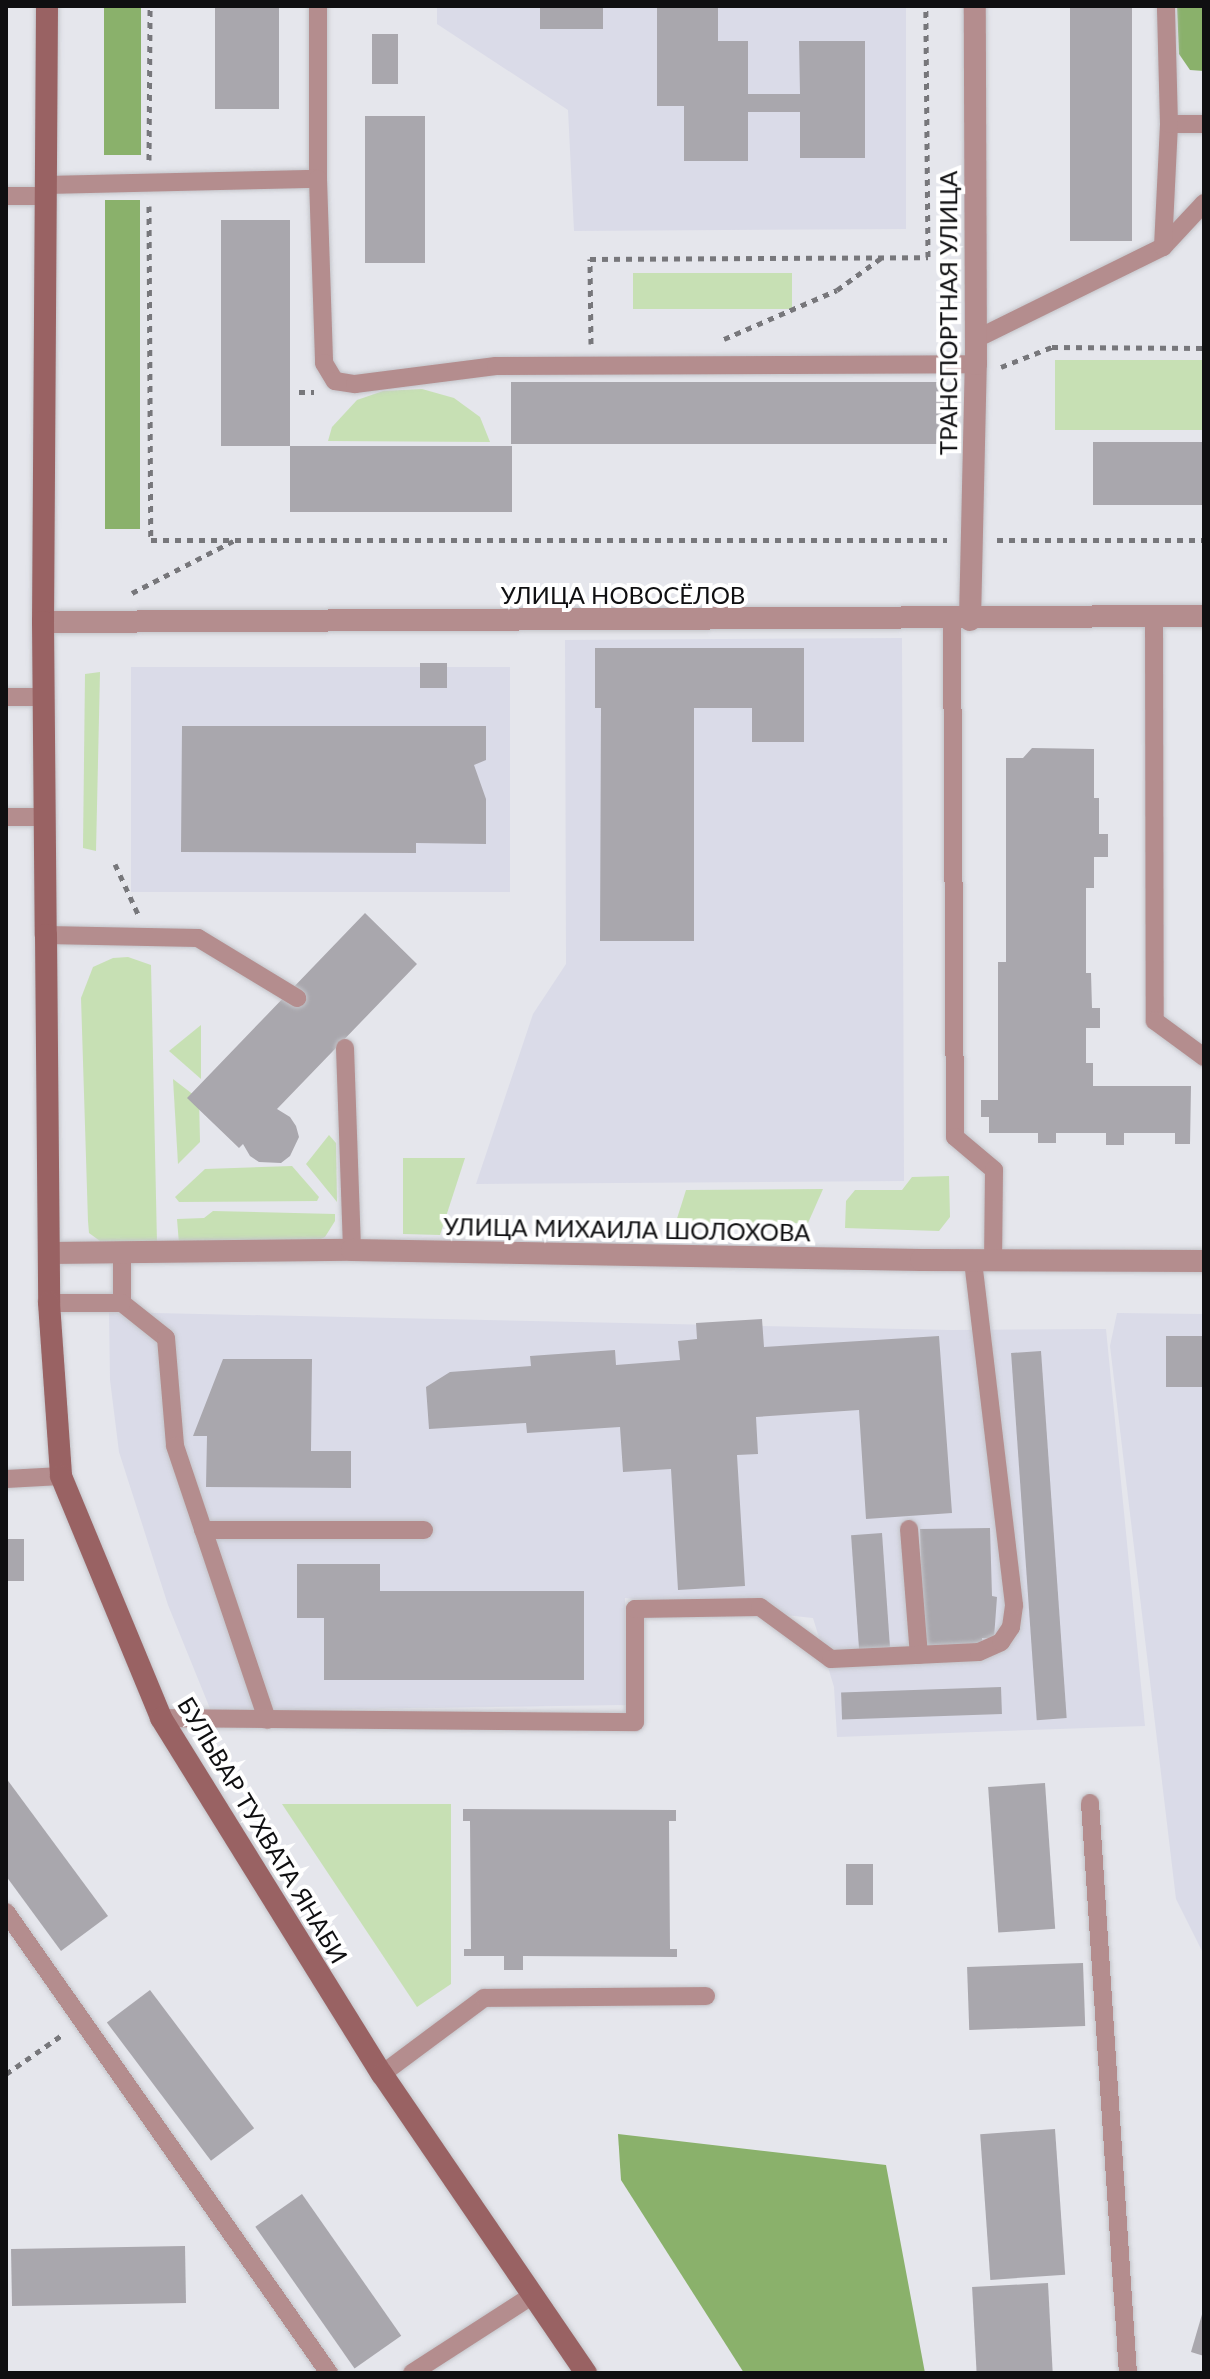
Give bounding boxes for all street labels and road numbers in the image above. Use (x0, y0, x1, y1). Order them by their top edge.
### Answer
street label: ТРАНСПОРТНАЯ УЛИЦА (934, 171, 962, 455)
street label: УЛИЦА НОВОСЁЛОВ (501, 581, 745, 609)
street label: УЛИЦА МИХАИЛА ШОЛОХОВА (443, 1211, 811, 1247)
street label: БУЛЬВАР ТУХВАТА ЯНАБИ (172, 1692, 354, 1968)

